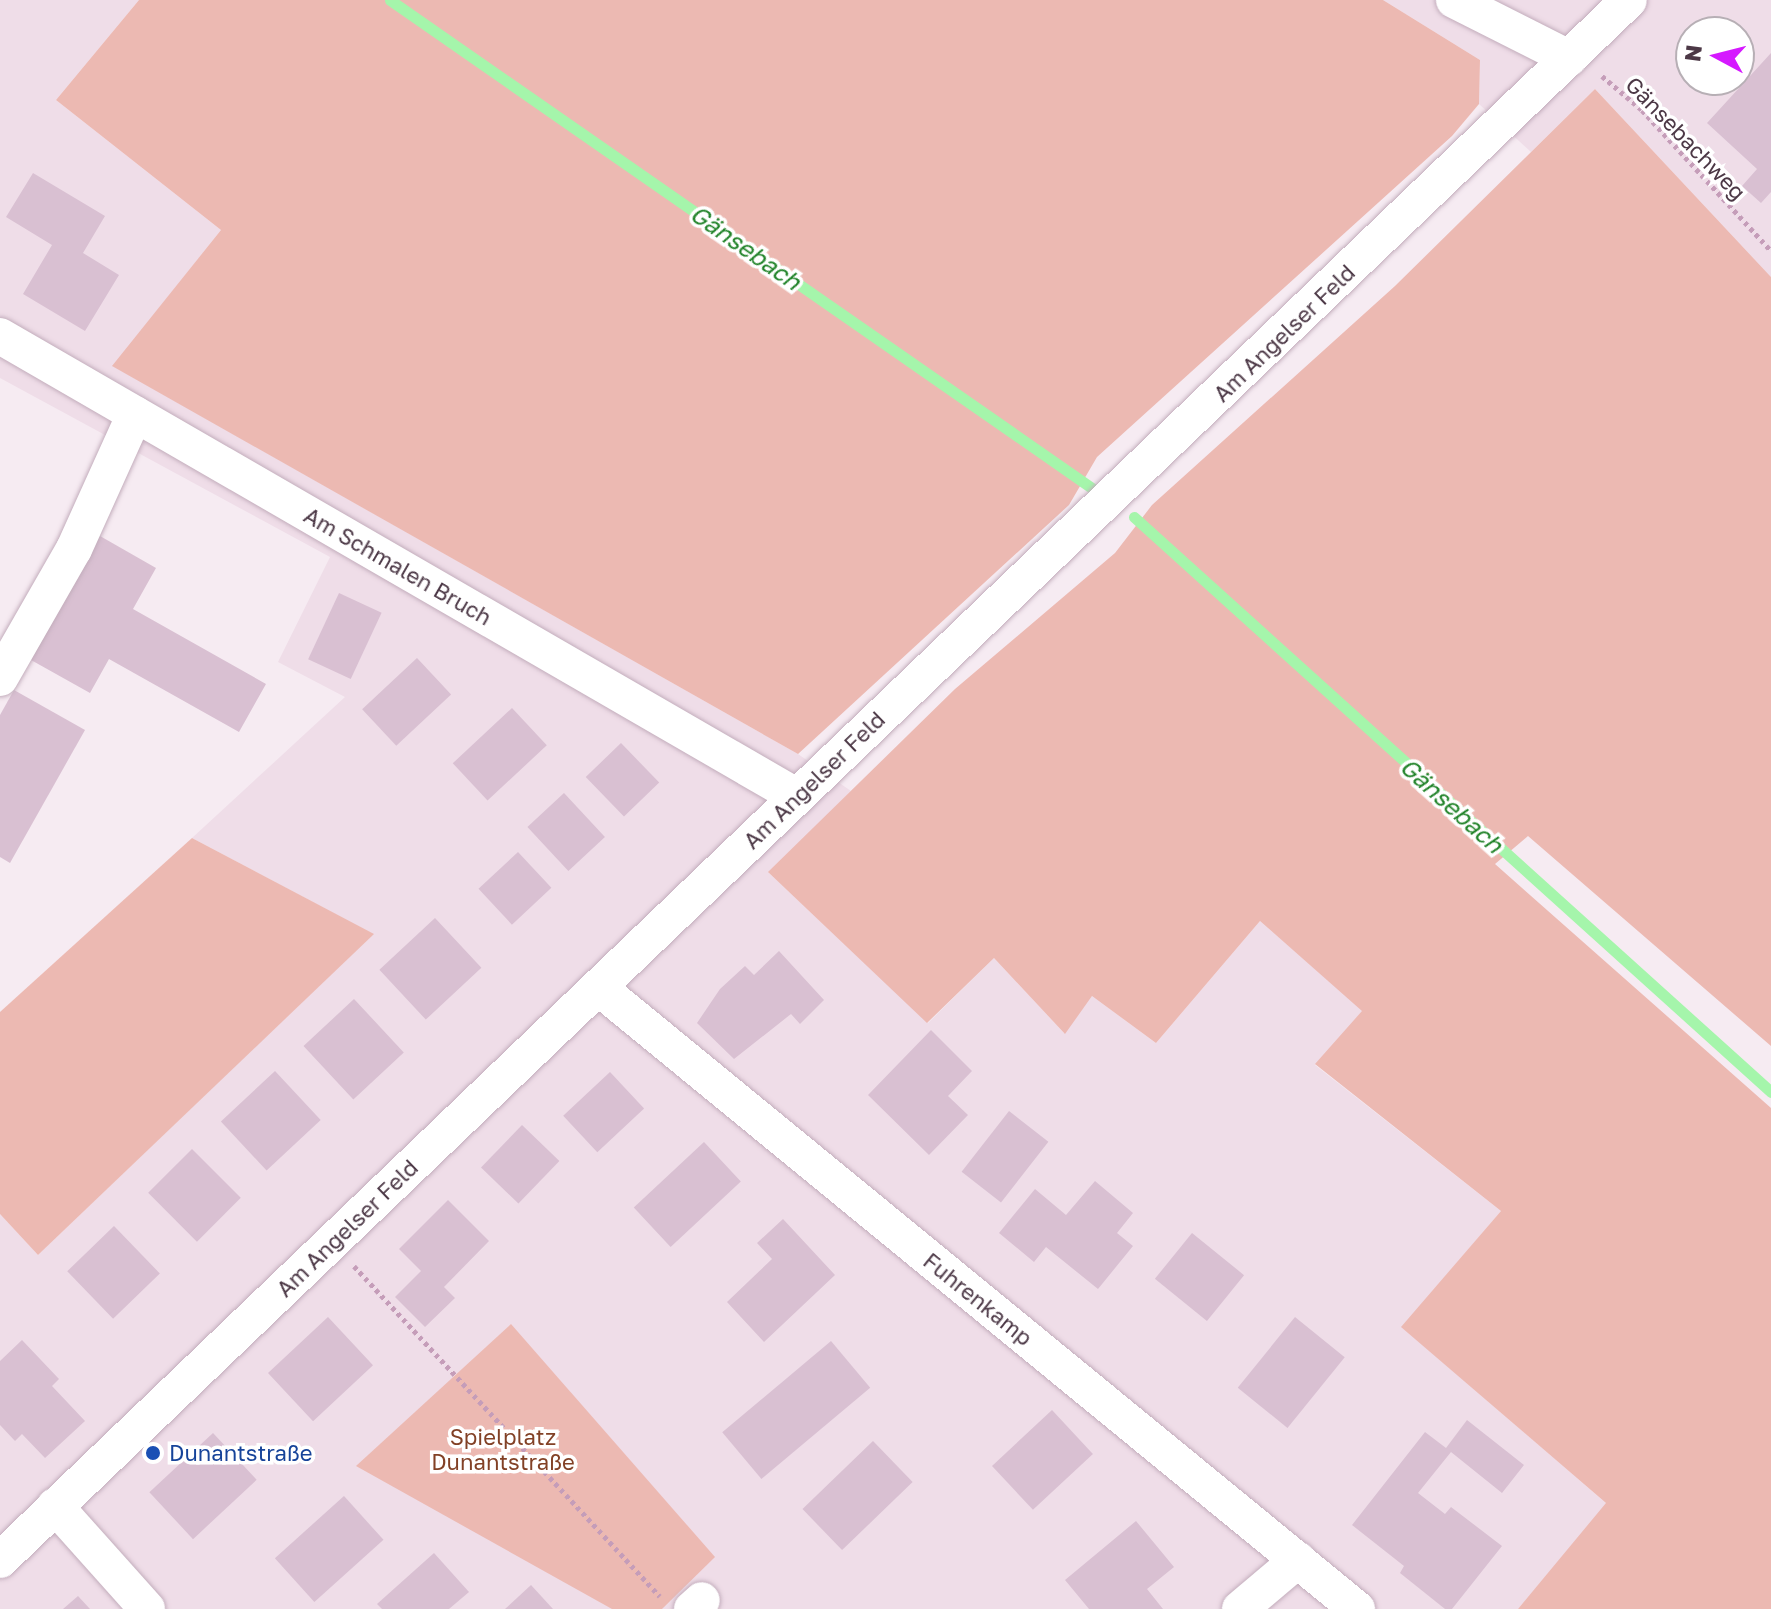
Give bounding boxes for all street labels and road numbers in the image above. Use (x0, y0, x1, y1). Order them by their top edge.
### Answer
street label: Gänsebachweg (1621, 71, 1751, 205)
street label: Am Angelser Feld (1208, 259, 1360, 407)
street label: Am Schmalen Bruch (300, 502, 496, 630)
street label: Am Angelser Feld (738, 706, 890, 854)
street label: Am Angelser Feld (271, 1154, 423, 1302)
street label: Fuhrenkamp (918, 1247, 1038, 1351)

